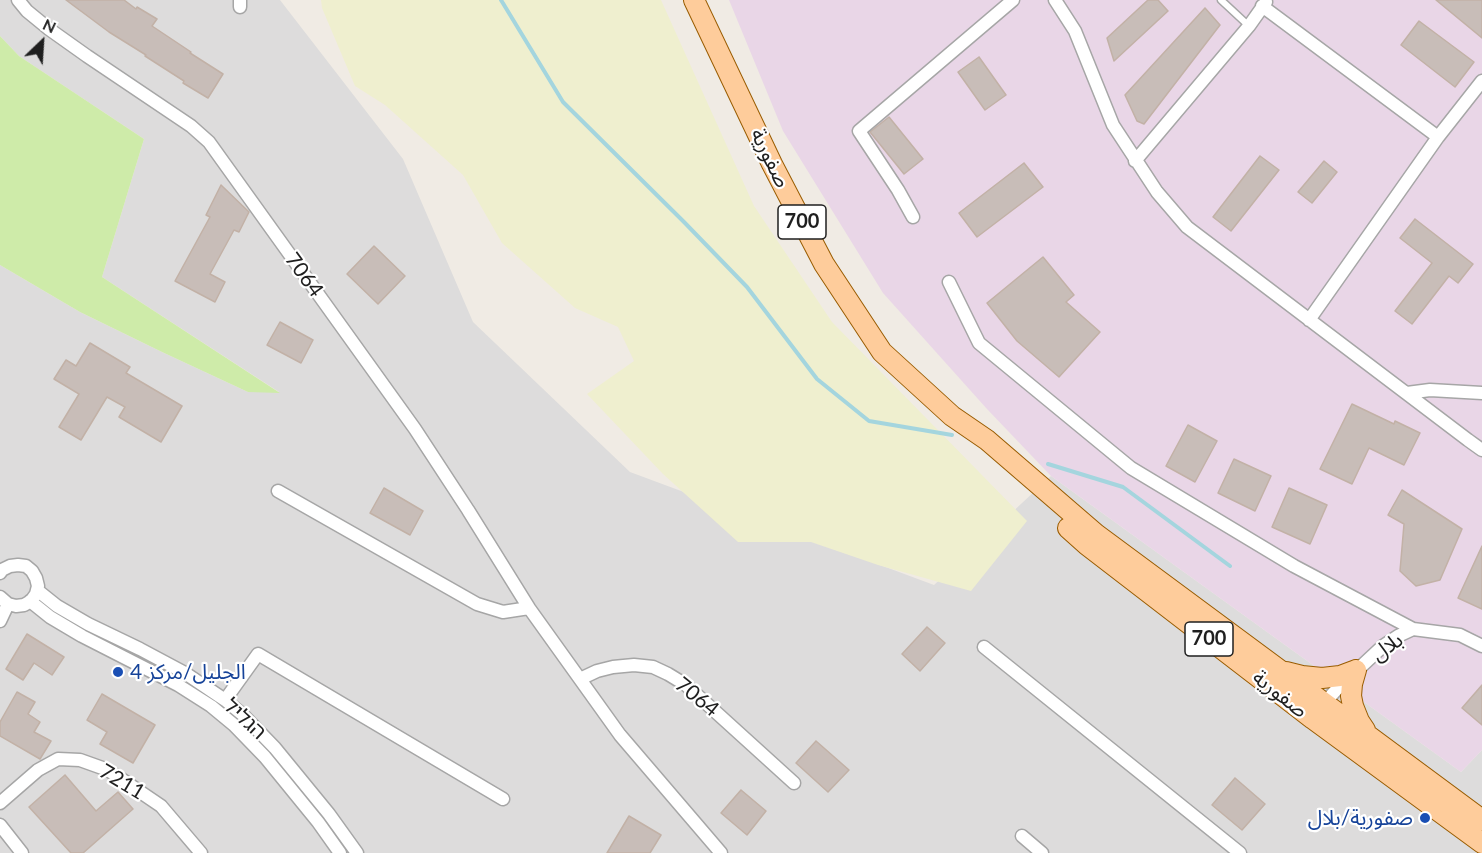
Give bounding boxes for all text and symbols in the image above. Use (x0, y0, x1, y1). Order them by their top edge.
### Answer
north arrow (12, 12, 72, 72)
text: N (40, 14, 59, 36)
street label: صفورية (745, 124, 795, 192)
road number: 700 (778, 205, 826, 239)
street label: 7064 (279, 248, 329, 302)
road number: 700 (1185, 622, 1233, 656)
street label: بلال (1366, 627, 1408, 667)
place label: الجليل/مركز 4 (130, 659, 246, 685)
marker: الجليل/مركز 4 (111, 665, 125, 679)
street label: صفورية (1247, 665, 1313, 723)
street label: 7064 (670, 672, 724, 722)
street label: הגליל (219, 693, 271, 745)
street label: 7211 (95, 759, 149, 805)
place label: صفورية/بلال (1308, 805, 1413, 831)
marker: صفورية/بلال (1418, 811, 1432, 825)

